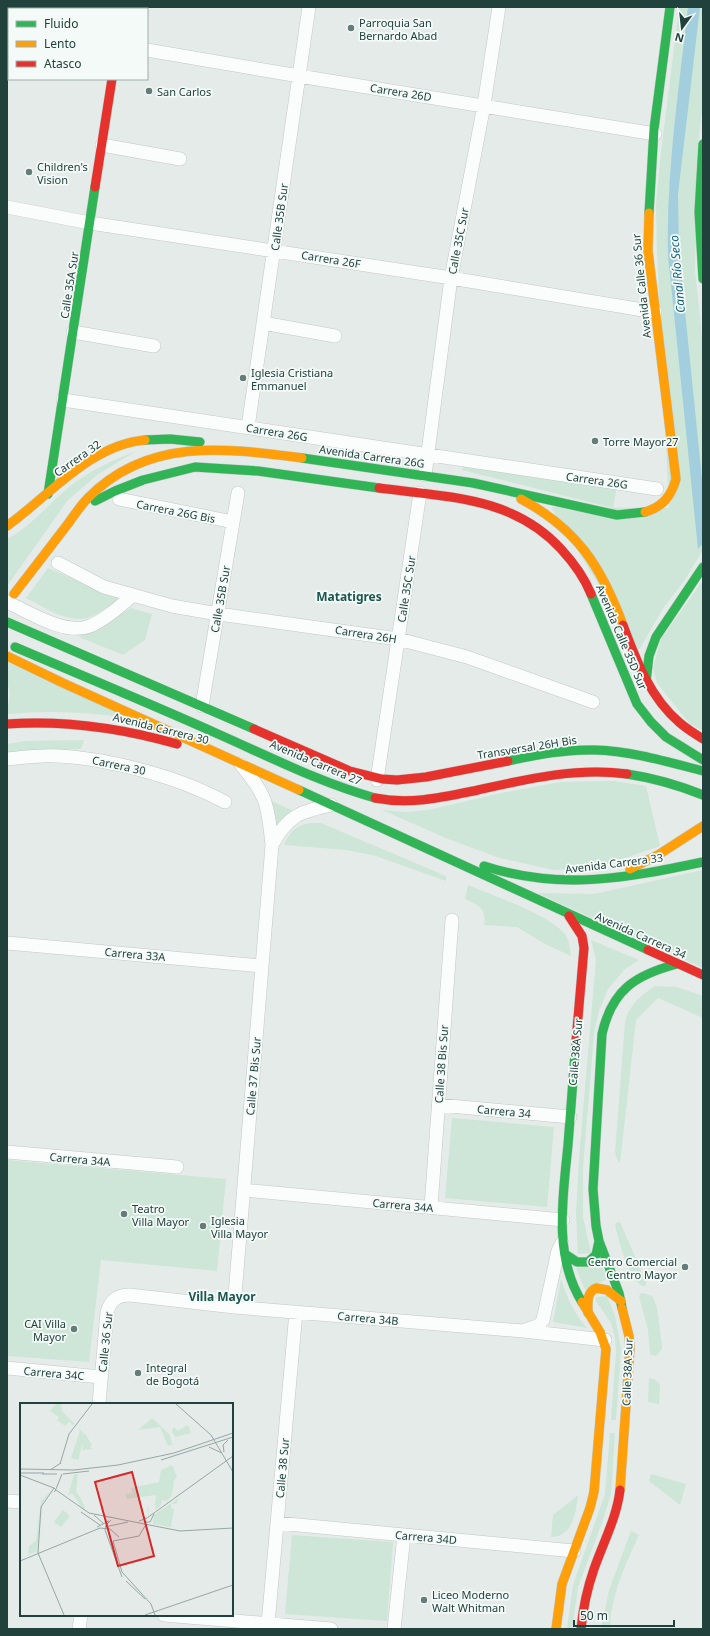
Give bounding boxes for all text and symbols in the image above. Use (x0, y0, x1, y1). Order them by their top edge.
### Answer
legend (8, 8, 148, 80)
north arrow (662, 8, 702, 48)
text: Fluido (44, 15, 78, 32)
place label: Parroquia San Bernardo Abad (359, 15, 437, 43)
marker: Parroquia San Bernardo Abad (346, 23, 356, 33)
text: N (673, 30, 686, 47)
text: Lento (44, 35, 76, 52)
text: Atasco (44, 55, 82, 72)
street label: Carrera 26D (369, 80, 433, 104)
place label: San Carlos (157, 84, 211, 99)
marker: San Carlos (144, 86, 154, 96)
place label: Children's Vision (37, 159, 88, 187)
marker: Children's Vision (24, 167, 34, 177)
street label: Calle 35B Sur (267, 182, 291, 252)
street label: Calle 35C Sur (444, 206, 472, 276)
street label: Avenida Calle 36 Sur (628, 233, 654, 339)
water label: Canal Río Seco (665, 234, 689, 314)
street label: Carrera 26F (300, 247, 362, 271)
street label: Calle 35A Sur (56, 250, 82, 320)
place label: Iglesia Cristiana Emmanuel (251, 365, 333, 393)
marker: Iglesia Cristiana Emmanuel (238, 373, 248, 383)
street label: Carrera 26G (245, 420, 309, 444)
place label: Torre Mayor27 (603, 434, 678, 449)
street label: Carrera 32 (51, 436, 103, 480)
marker: Torre Mayor27 (590, 436, 600, 446)
street label: Avenida Carrera 26G (318, 441, 426, 471)
street label: Carrera 26G (565, 468, 629, 492)
street label: Carrera 26G Bis (135, 496, 217, 526)
street label: Calle 35C Sur (393, 554, 419, 624)
street label: Calle 35B Sur (207, 564, 233, 634)
street label: Avenida Calle 35D Sur (593, 582, 651, 692)
district label: Matatigres (316, 588, 382, 605)
street label: Carrera 26H (334, 622, 398, 646)
street label: Avenida Carrera 30 (111, 709, 211, 747)
street label: Transversal 26H Bis (476, 732, 578, 762)
street label: Avenida Carrera 27 (268, 736, 364, 788)
street label: Carrera 30 (91, 752, 147, 778)
street label: Avenida Carrera 33 (564, 850, 664, 876)
street label: Avenida Carrera 34 (593, 908, 690, 962)
street label: Carrera 33A (104, 944, 167, 964)
street label: Calle 38A Sur (565, 1017, 585, 1086)
street label: Calle 38 Bis Sur (431, 1024, 451, 1104)
street label: Calle 37 Bis Sur (242, 1036, 264, 1116)
street label: Carrera 34 (476, 1101, 532, 1121)
street label: Carrera 34A (49, 1149, 112, 1169)
street label: Carrera 34A (372, 1195, 435, 1215)
place label: Teatro Villa Mayor (132, 1201, 190, 1229)
marker: Teatro Villa Mayor (119, 1209, 129, 1219)
place label: Iglesia Villa Mayor (211, 1213, 269, 1241)
marker: Iglesia Villa Mayor (198, 1221, 208, 1231)
place label: Centro Comercial Centro Mayor (588, 1254, 677, 1282)
marker: Centro Comercial Centro Mayor (680, 1262, 690, 1272)
district label: Villa Mayor (188, 1288, 256, 1305)
street label: Carrera 34B (337, 1308, 399, 1328)
street label: Calle 36 Sur (94, 1311, 116, 1373)
place label: CAI Villa Mayor (24, 1316, 66, 1344)
marker: CAI Villa Mayor (69, 1324, 79, 1334)
street label: Calle 38A Sur (618, 1337, 636, 1406)
place label: Integral de Bogotá (146, 1360, 199, 1388)
street label: Carrera 34C (23, 1363, 85, 1383)
marker: Integral de Bogotá (133, 1368, 143, 1378)
inset map (20, 1403, 233, 1616)
street label: Calle 38 Sur (272, 1437, 292, 1499)
street label: Carrera 34D (394, 1527, 458, 1547)
place label: Liceo Moderno Walt Whitman (432, 1587, 510, 1615)
marker: Liceo Moderno Walt Whitman (419, 1595, 429, 1605)
scale bar (574, 1602, 674, 1628)
text: 50 m (580, 1607, 608, 1624)

